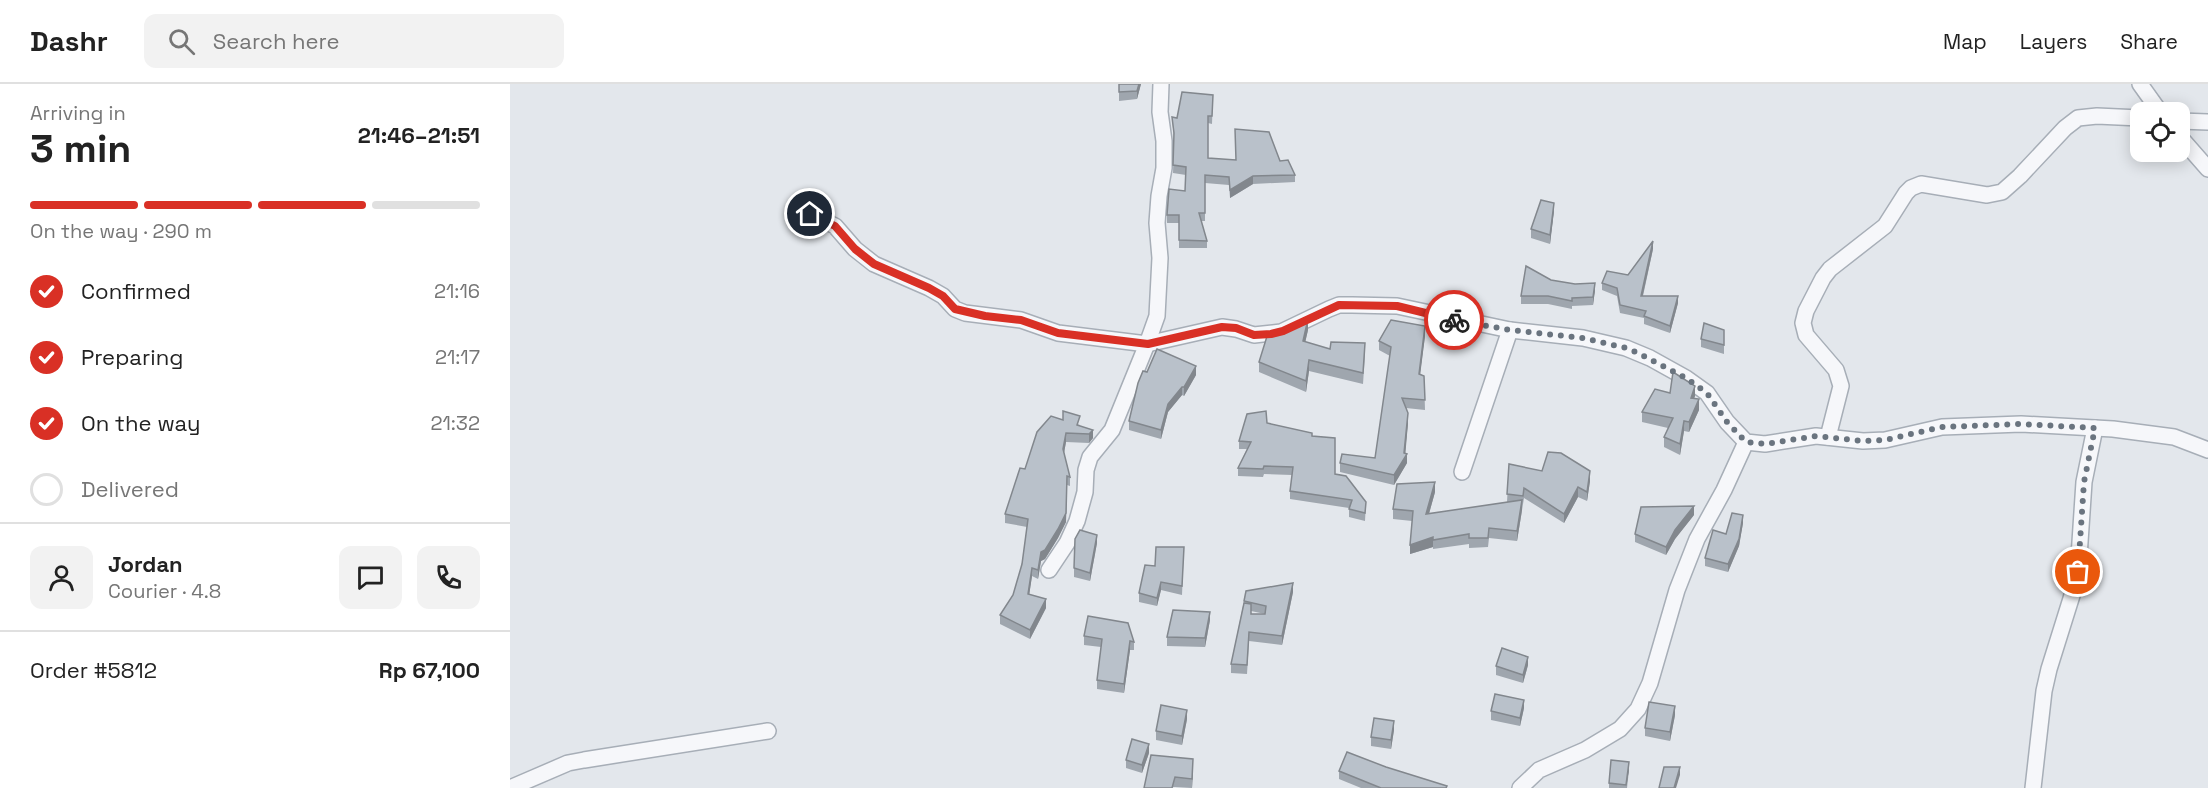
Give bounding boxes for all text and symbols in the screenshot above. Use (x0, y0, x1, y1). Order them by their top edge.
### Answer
search box (144, 14, 564, 68)
text: Dashr (30, 23, 108, 59)
icon: search (165, 25, 198, 58)
text: Search here (213, 27, 340, 55)
text: Map (1943, 28, 1987, 55)
text: Layers (2020, 28, 2087, 55)
text: Share (2120, 28, 2178, 55)
text: Arriving in (30, 100, 126, 126)
map controls (2130, 102, 2190, 162)
button: locate (2130, 102, 2190, 162)
text: 21:46–21:51 (358, 121, 480, 149)
text: 3 min (30, 124, 131, 173)
pin (784, 188, 835, 239)
icon: home (793, 197, 826, 230)
text: On the way · 290 m (30, 218, 212, 244)
icon: check (30, 275, 63, 308)
text: Confirmed (81, 277, 191, 305)
text: 21:16 (434, 278, 480, 304)
courier (1424, 290, 1484, 350)
icon: bike (1438, 304, 1471, 337)
icon: check (30, 341, 63, 374)
text: Preparing (81, 343, 183, 371)
text: 21:17 (435, 344, 480, 370)
icon: check (30, 407, 63, 440)
text: On the way (81, 409, 200, 437)
text: 21:32 (430, 410, 480, 436)
text: Delivered (81, 475, 179, 503)
button: person (30, 546, 93, 609)
button: chat (339, 546, 402, 609)
button: phone (417, 546, 480, 609)
pin (2052, 546, 2103, 597)
text: Jordan (108, 550, 183, 578)
icon: bag (2061, 555, 2094, 588)
text: Courier · 4.8 (108, 578, 221, 604)
text: Order #5812 (30, 656, 157, 684)
text: Rp 67,100 (379, 656, 480, 684)

